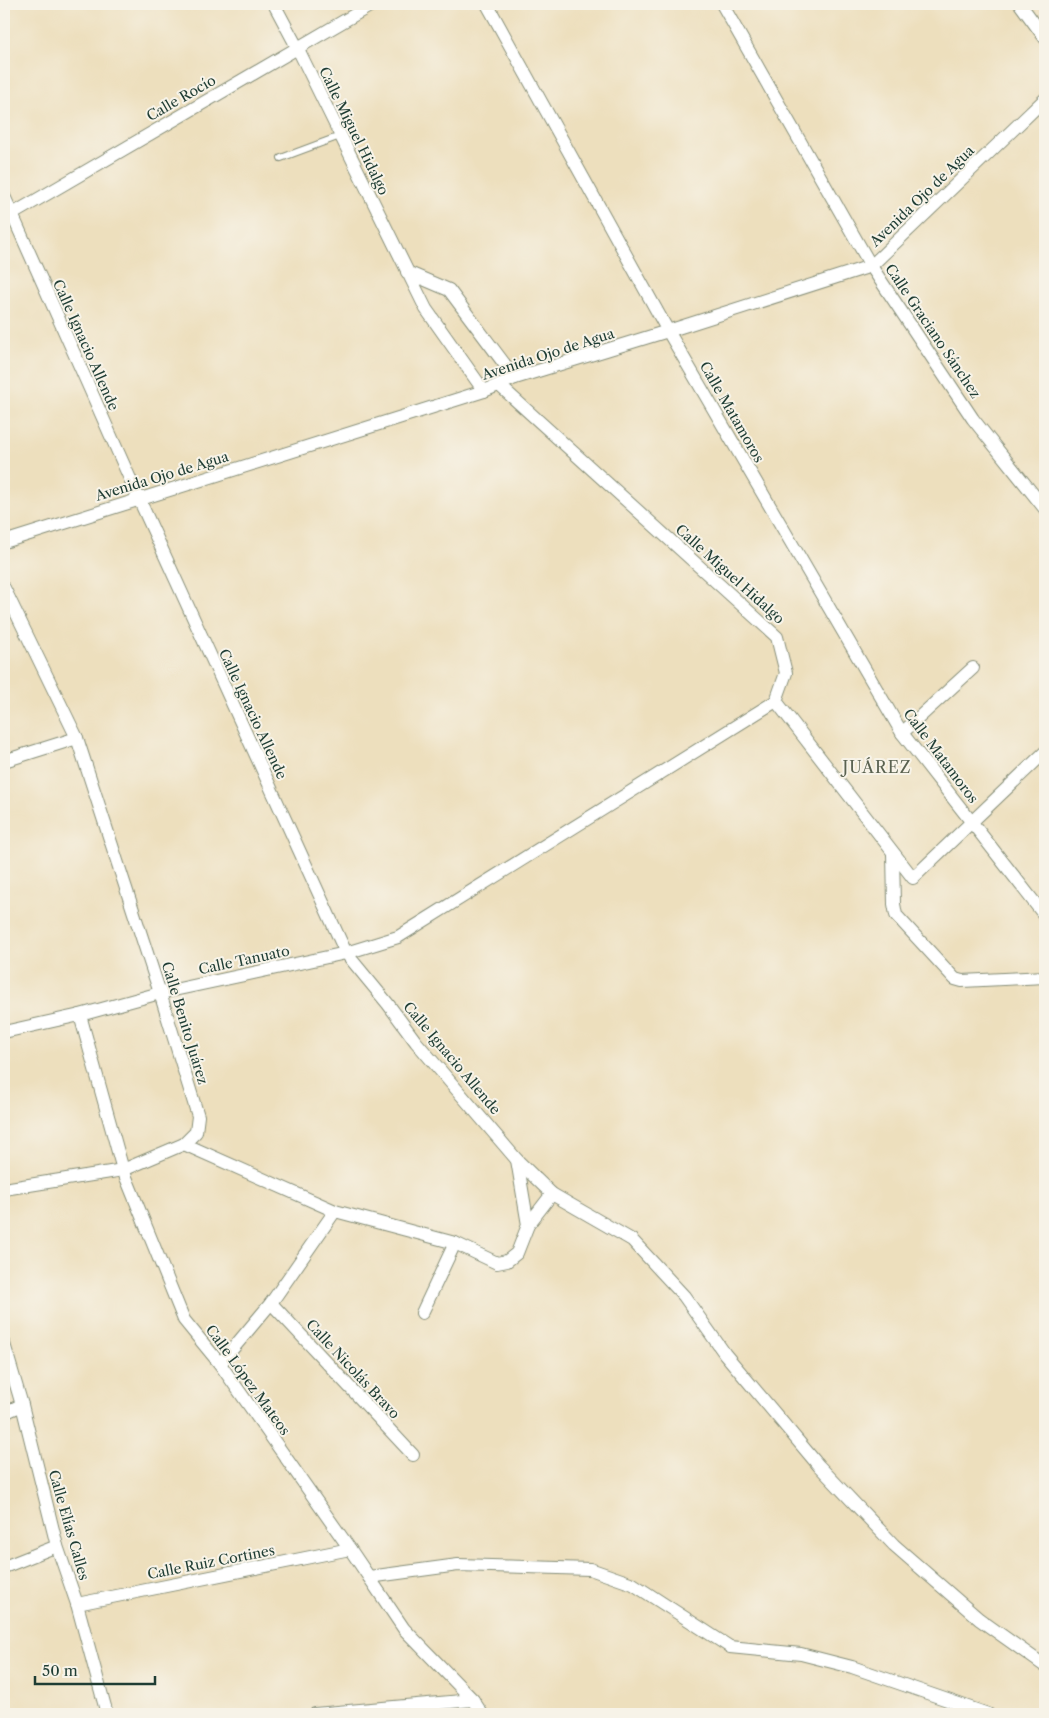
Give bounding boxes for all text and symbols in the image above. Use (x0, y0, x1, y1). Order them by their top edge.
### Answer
street label: Calle Miguel Hidalgo (315, 64, 393, 198)
street label: Calle Rocío (143, 71, 219, 125)
street label: Avenida Ojo de Agua (865, 141, 978, 251)
street label: Calle Graciano Sánchez (881, 260, 985, 402)
street label: Calle Ignacio Allende (49, 277, 123, 414)
street label: Avenida Ojo de Agua (479, 324, 617, 384)
street label: Calle Matamoros (696, 358, 768, 466)
street label: Avenida Ojo de Agua (92, 447, 231, 505)
street label: Calle Miguel Hidalgo (672, 520, 788, 628)
street label: Calle Ignacio Allende (215, 646, 291, 782)
street label: Calle Matamoros (900, 705, 982, 807)
district label: JUÁREZ (839, 757, 912, 777)
street label: Calle Tanuato (197, 942, 291, 978)
street label: Calle Benito Juárez (158, 959, 212, 1087)
street label: Calle Ignacio Allende (400, 998, 505, 1118)
street label: Calle Nicolás Bravo (302, 1316, 404, 1422)
street label: Calle López Mateos (202, 1321, 294, 1439)
street label: Calle Elías Calles (45, 1468, 93, 1582)
street label: Calle Ruiz Cortines (146, 1541, 276, 1583)
scale bar (35, 1653, 155, 1685)
text: 50 m (42, 1661, 78, 1680)

